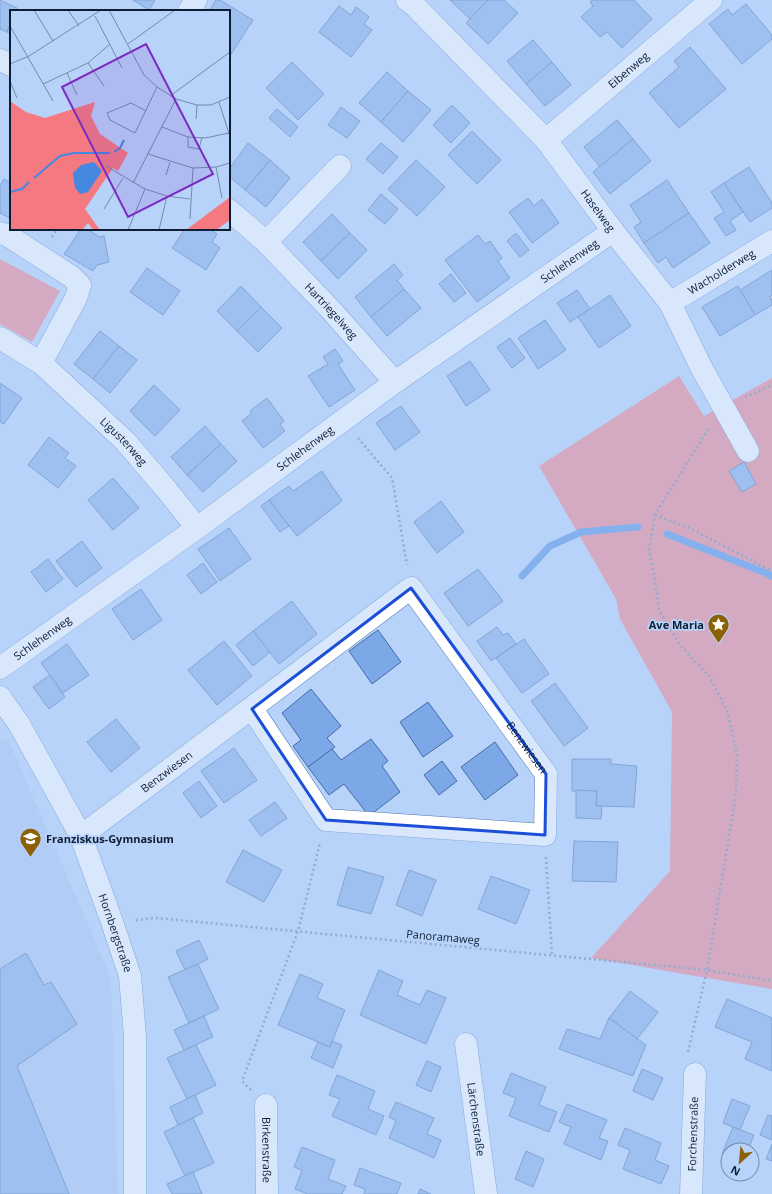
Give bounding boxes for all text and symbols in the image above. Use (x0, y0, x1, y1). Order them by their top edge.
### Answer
inset map (10, 10, 230, 230)
street label: Eibenweg (604, 48, 652, 91)
street label: Haselweg (578, 186, 619, 235)
street label: Schlehenweg (537, 235, 601, 286)
street label: Wacholderweg (685, 245, 757, 298)
street label: Hartriegelweg (302, 279, 362, 342)
street label: Ligusterweg (97, 414, 151, 469)
street label: Schlehenweg (273, 422, 336, 474)
street label: Schlehenweg (10, 612, 74, 663)
place icon: Ave Maria (706, 612, 732, 645)
place label: Ave Maria (649, 617, 704, 632)
street label: Benzwiesen (503, 718, 551, 776)
street label: Benzwiesen (137, 747, 195, 796)
school or university icon: Franziskus-Gymnasium (17, 826, 43, 859)
place label: Franziskus-Gymnasium (46, 831, 174, 846)
street label: Hornbergstraße (95, 891, 136, 974)
street label: Panoramaweg (406, 926, 480, 947)
street label: Lärchenstraße (464, 1082, 489, 1157)
street label: Forchenstraße (684, 1096, 701, 1172)
street label: Birkenstraße (259, 1117, 275, 1183)
north arrow (720, 1142, 760, 1182)
text: N (728, 1163, 743, 1180)

